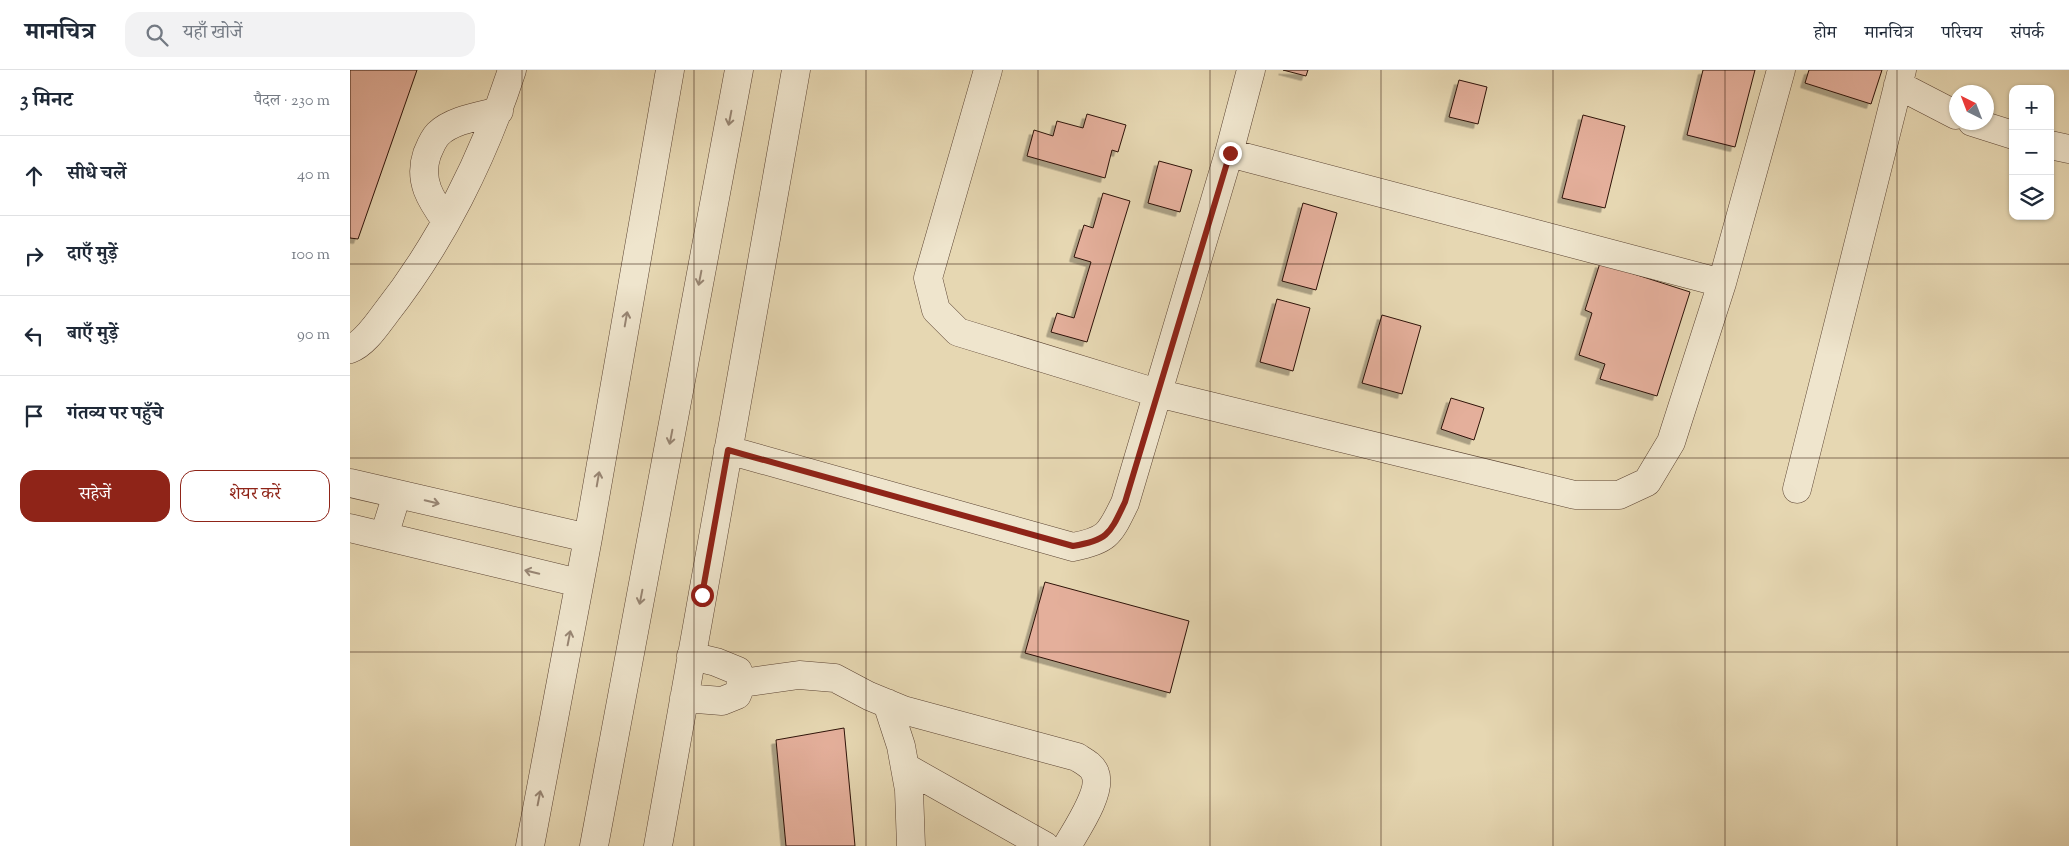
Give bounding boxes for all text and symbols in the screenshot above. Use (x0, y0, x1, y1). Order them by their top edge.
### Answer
search box (125, 12, 475, 57)
text: मानचित्र (25, 16, 95, 50)
text: यहाँ खोजें (183, 20, 243, 47)
icon: search (143, 21, 171, 49)
text: होम (1814, 21, 1837, 47)
text: मानचित्र (1865, 21, 1913, 47)
text: परिचय (1941, 21, 1982, 47)
text: संपर्क (2010, 21, 2044, 47)
north arrow (1949, 85, 1994, 130)
map controls (2009, 85, 2054, 220)
button: + (2009, 85, 2054, 130)
text: 3 मिनट (20, 86, 73, 116)
text: पैदल · 230 m (254, 90, 330, 113)
one-way arrow (725, 110, 734, 126)
button: − (2009, 130, 2054, 175)
route end (1219, 142, 1242, 165)
text: सीधे चलें (67, 161, 126, 188)
icon: ahead (20, 162, 48, 190)
text: 40 m (297, 164, 330, 187)
button: layers (2009, 175, 2054, 220)
text: दाएँ मुड़ें (67, 241, 118, 268)
icon: right (20, 242, 48, 270)
text: 100 m (291, 244, 330, 267)
one-way arrow (695, 269, 705, 285)
one-way arrow (622, 311, 632, 327)
text: बाएँ मुड़ें (67, 321, 118, 348)
icon: left (20, 322, 48, 350)
text: 90 m (297, 324, 330, 347)
text: गंतव्य पर पहुँचे (67, 401, 163, 428)
icon: arrive (20, 402, 48, 430)
one-way arrow (665, 429, 675, 445)
button: सहेजें (20, 470, 170, 522)
button: शेयर करें (180, 470, 330, 522)
one-way arrow (594, 471, 604, 487)
one-way arrow (423, 498, 439, 507)
one-way arrow (524, 567, 540, 576)
route start (691, 584, 714, 607)
one-way arrow (635, 589, 645, 605)
one-way arrow (564, 631, 574, 647)
one-way arrow (534, 790, 544, 806)

